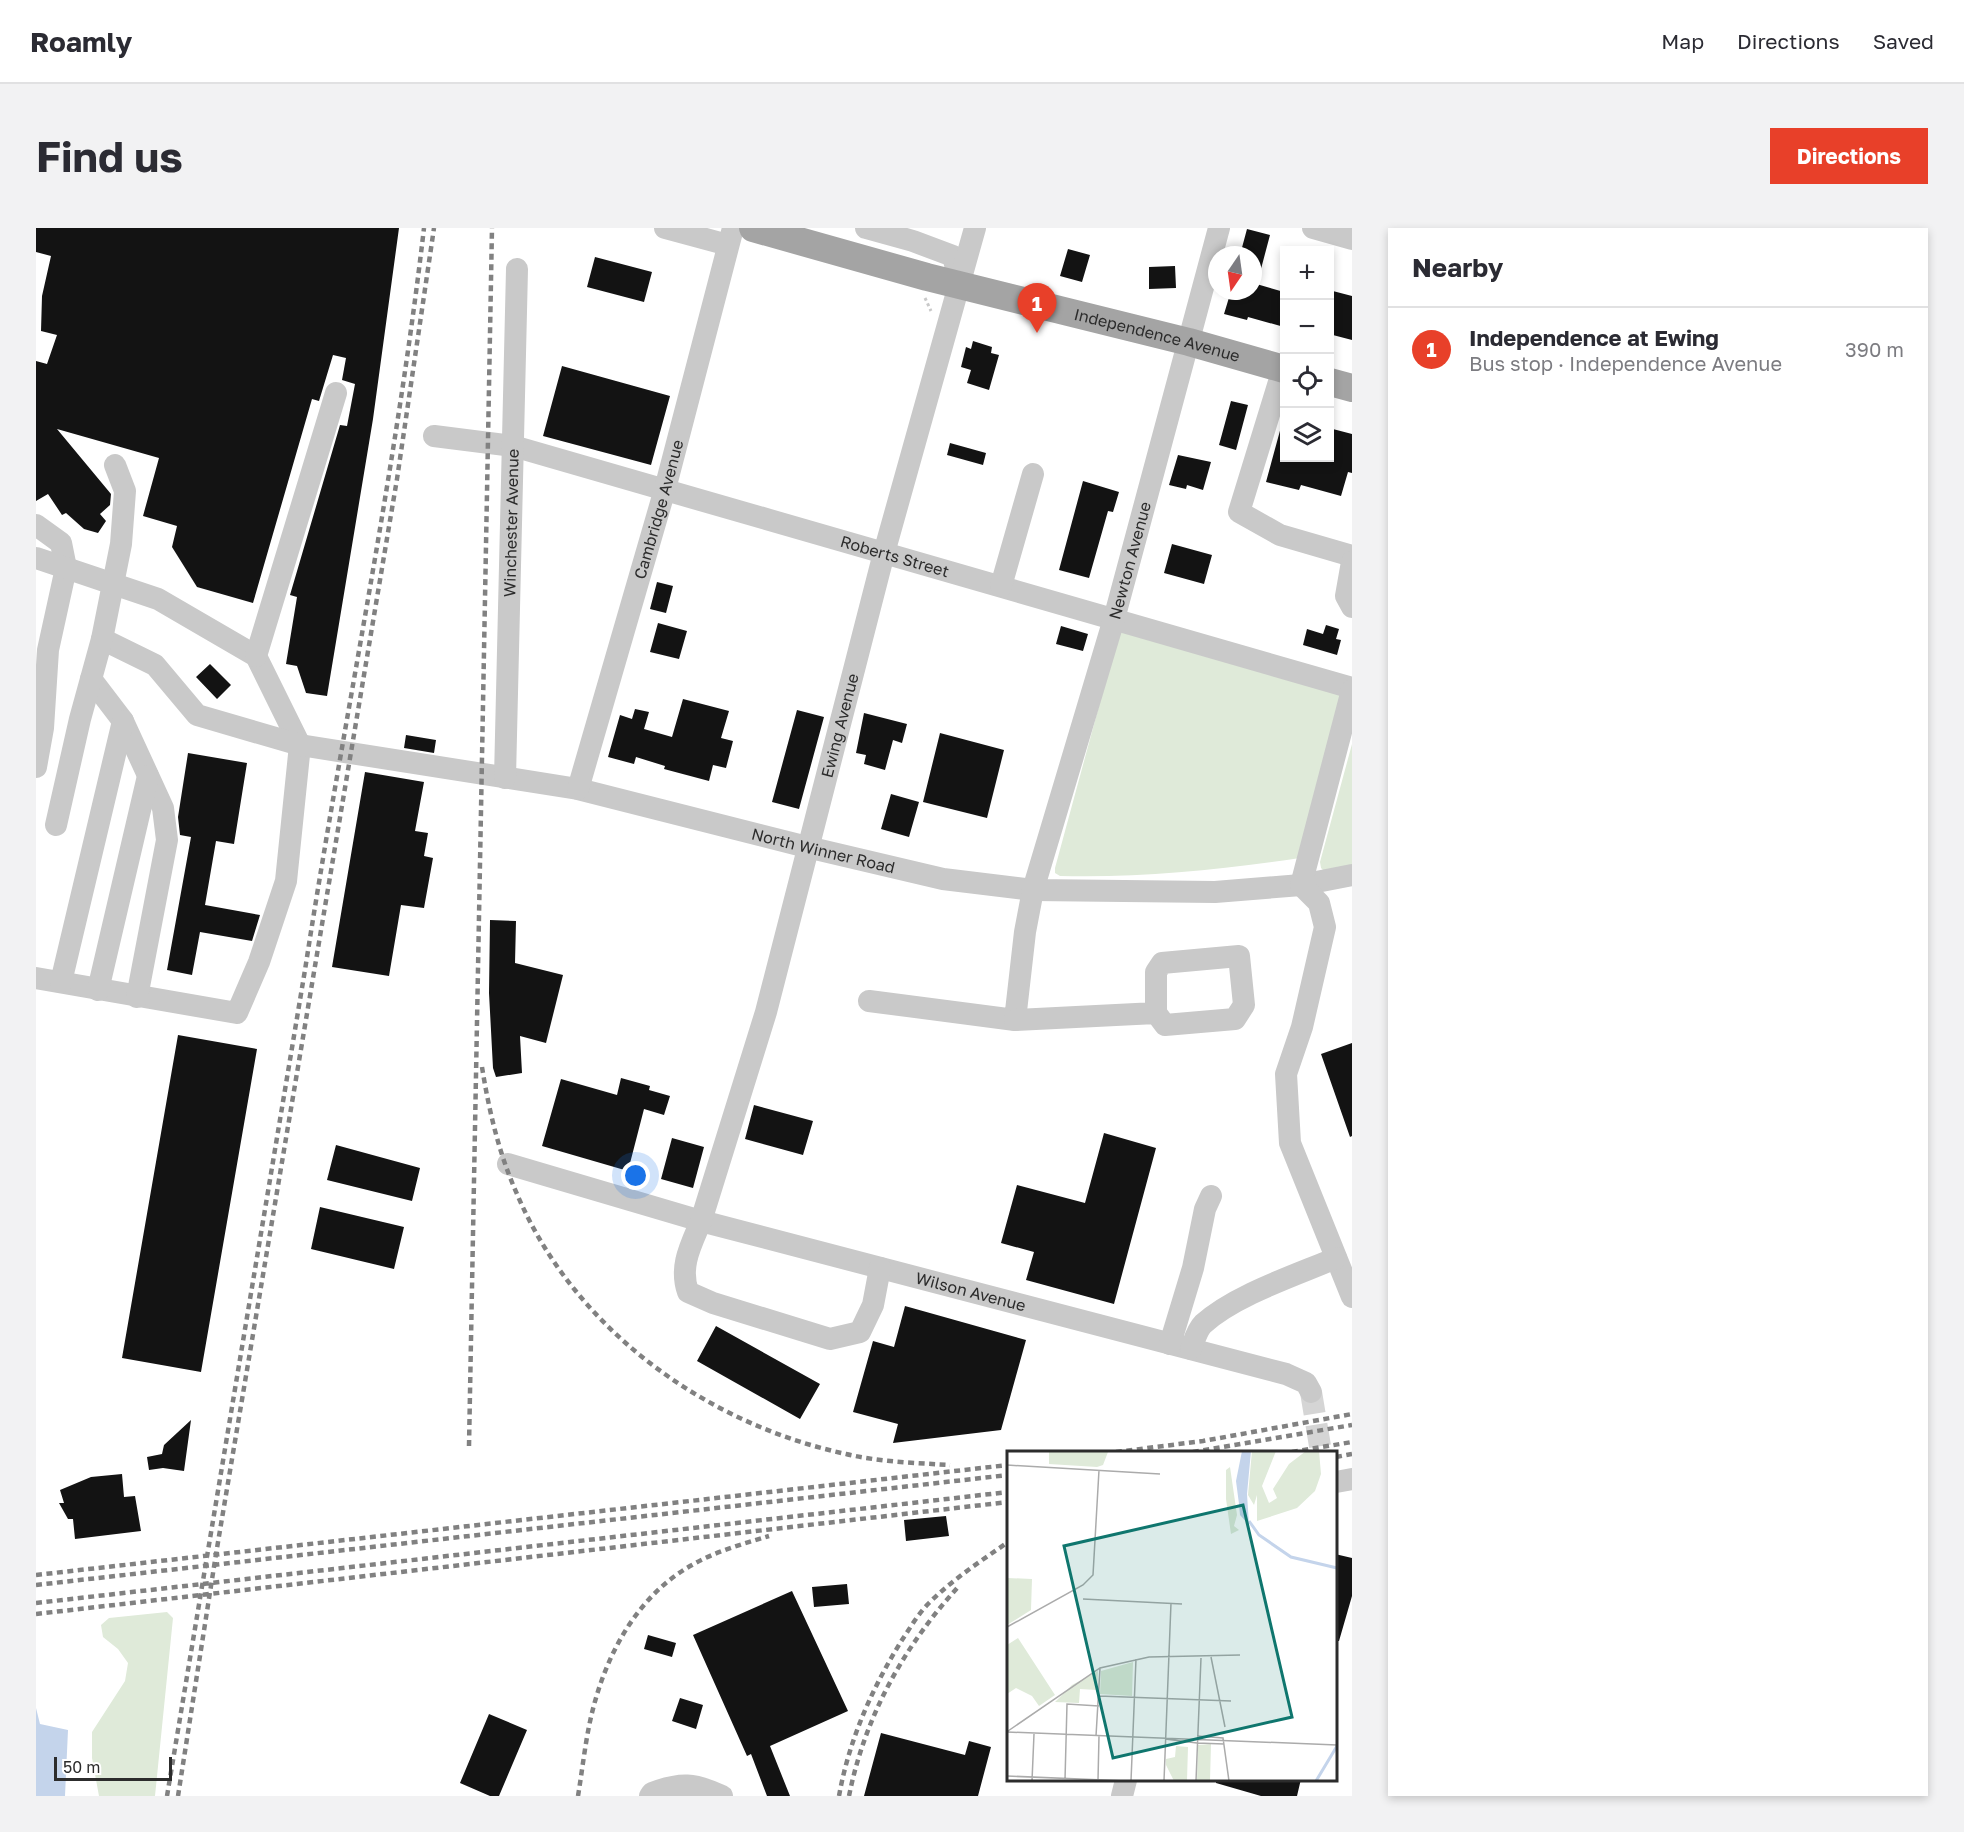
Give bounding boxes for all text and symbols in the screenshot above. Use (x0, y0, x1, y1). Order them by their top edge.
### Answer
text: Roamly (30, 25, 132, 58)
text: Map (1661, 28, 1704, 54)
text: Directions (1737, 28, 1840, 54)
text: Saved (1873, 28, 1934, 54)
button: Directions (1770, 128, 1928, 184)
text: Find us (36, 131, 183, 181)
north arrow (1208, 246, 1262, 300)
map controls (1280, 246, 1334, 462)
button: + (1280, 246, 1334, 300)
text: Nearby (1412, 252, 1503, 283)
pin: 1 (1018, 284, 1056, 333)
button: − (1280, 300, 1334, 354)
street label: Independence Avenue (1072, 304, 1242, 366)
text: Independence at Ewing (1469, 324, 1719, 351)
text: 1 (1426, 337, 1437, 361)
text: 390 m (1845, 337, 1904, 361)
text: Bus stop · Independence Avenue (1469, 351, 1782, 375)
button: locate (1280, 354, 1334, 408)
button: layers (1280, 408, 1334, 462)
street label: Cambridge Avenue (629, 437, 687, 581)
street label: Winchester Avenue (499, 449, 523, 597)
street label: Newton Avenue (1104, 499, 1155, 621)
street label: Roberts Street (838, 531, 952, 581)
street label: Ewing Avenue (817, 671, 863, 780)
street label: North Winner Road (750, 823, 897, 877)
your location (621, 1161, 650, 1190)
street label: Wilson Avenue (913, 1268, 1028, 1316)
inset map (1007, 1451, 1337, 1781)
scale bar (54, 1754, 172, 1782)
text: 50 m (63, 1757, 100, 1777)

